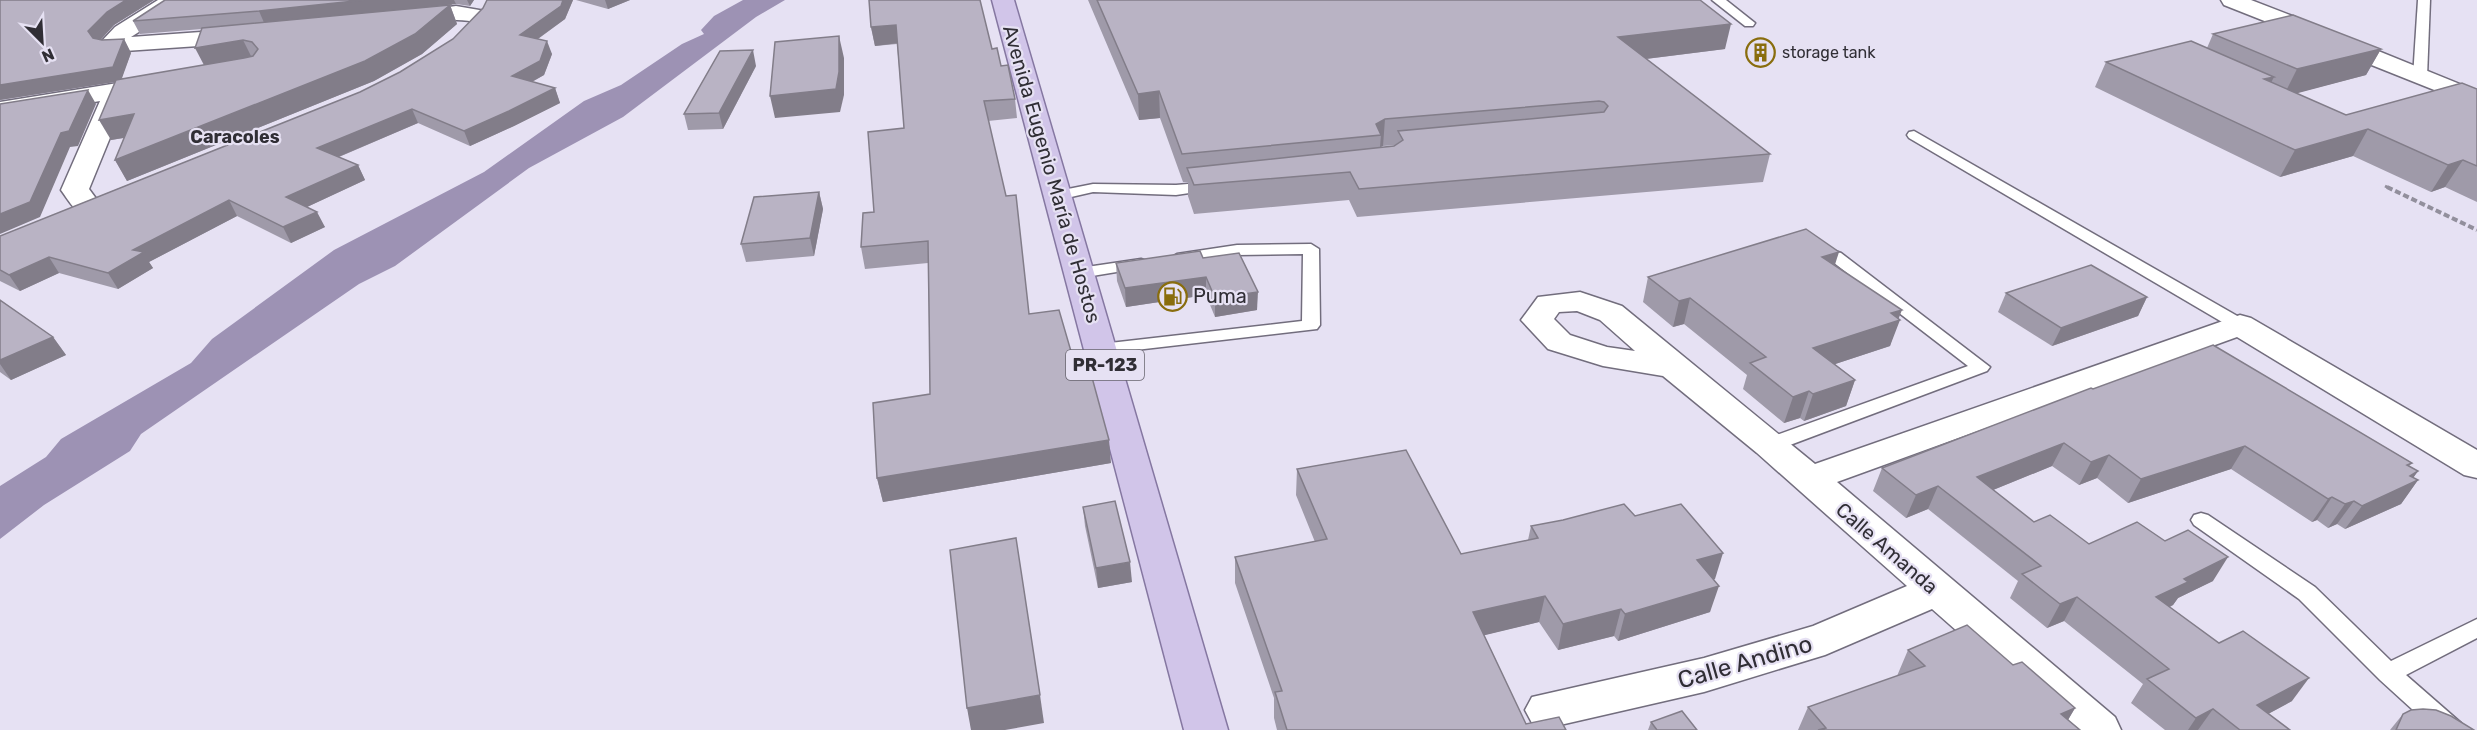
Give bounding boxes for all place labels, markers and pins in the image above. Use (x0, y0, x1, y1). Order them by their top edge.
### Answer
building icon: storage tank (1745, 36, 1777, 68)
place label: storage tank (1782, 43, 1876, 62)
fuel station icon: Puma (1156, 280, 1188, 312)
place label: Puma (1193, 284, 1247, 308)

